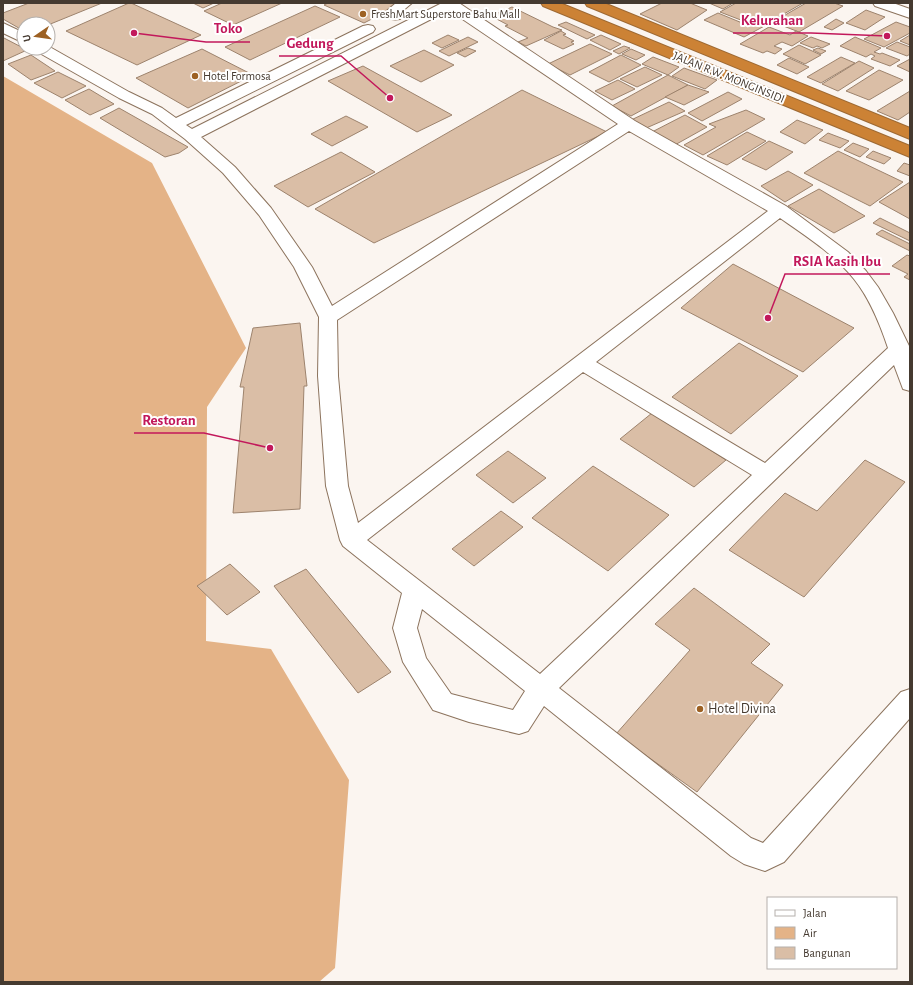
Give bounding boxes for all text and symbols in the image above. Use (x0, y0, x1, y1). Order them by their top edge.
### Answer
callout: Kelurahan (733, 6, 811, 33)
place label: FreshMart Superstore Bahu Mall (371, 8, 520, 20)
marker: FreshMart Superstore Bahu Mall (358, 9, 368, 19)
text: Kelurahan (741, 13, 803, 28)
callout: Toko (206, 15, 250, 42)
north arrow (16, 16, 56, 56)
text: Toko (214, 21, 242, 36)
callout: Gedung (279, 29, 341, 56)
text: U (21, 33, 33, 43)
text: Gedung (287, 36, 334, 51)
street label: JALAN R.W. MONGINSIDI (672, 49, 786, 105)
place label: Hotel Formosa (203, 70, 271, 82)
marker: Hotel Formosa (190, 71, 200, 81)
callout: RSIA Kasih Ibu (785, 247, 890, 274)
text: RSIA Kasih Ibu (793, 254, 881, 269)
callout: Restoran (134, 406, 204, 433)
text: Restoran (142, 413, 196, 428)
place label: Hotel Divina (708, 702, 777, 716)
marker: Hotel Divina (695, 704, 705, 714)
legend (767, 897, 897, 969)
text: Jalan (803, 907, 827, 919)
text: Air (803, 927, 817, 939)
text: Bangunan (803, 947, 851, 959)

